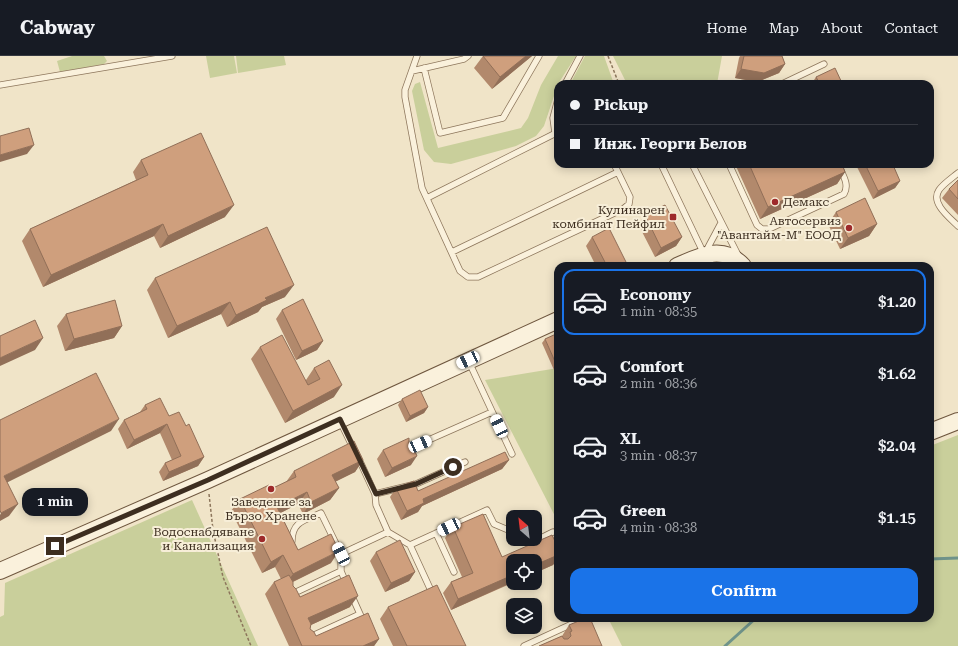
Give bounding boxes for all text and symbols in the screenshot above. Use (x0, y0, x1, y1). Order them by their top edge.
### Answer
text: Cabway (20, 16, 95, 39)
text: Home (706, 20, 747, 36)
text: Map (769, 20, 799, 36)
text: About (821, 20, 863, 36)
text: Contact (885, 20, 938, 36)
text: Pickup (594, 96, 648, 114)
text: Инж. Георги Белов (594, 135, 747, 153)
place label: Демакс (783, 195, 830, 209)
marker: Демакс (770, 197, 780, 207)
place label: Кулинарен комбинат Пейфил (552, 203, 665, 231)
marker: Кулинарен комбинат Пейфил (668, 212, 678, 222)
place label: Автосервиз "Авантайм-М" ЕООД (717, 214, 841, 242)
marker: Автосервиз "Авантайм-М" ЕООД (844, 223, 854, 233)
icon: car (572, 284, 608, 320)
text: Economy (620, 286, 691, 304)
text: $1.20 (878, 293, 916, 311)
text: 1 min · 08:35 (620, 304, 697, 319)
car (455, 349, 481, 371)
icon: car (572, 356, 608, 392)
text: Comfort (620, 358, 684, 376)
text: $1.62 (878, 365, 916, 383)
text: 2 min · 08:36 (620, 376, 697, 391)
car (488, 413, 510, 439)
icon: car (572, 428, 608, 464)
text: XL (620, 430, 641, 448)
car (407, 434, 433, 454)
text: $2.04 (878, 437, 916, 455)
text: 3 min · 08:37 (620, 448, 697, 463)
route start (444, 458, 462, 476)
marker: Заведение за Бързо Хранене (266, 484, 276, 494)
callout: 1 min (22, 488, 88, 516)
text: 1 min (37, 494, 73, 509)
place label: Заведение за Бързо Хранене (225, 495, 317, 523)
icon: car (572, 500, 608, 536)
text: Green (620, 502, 666, 520)
text: $1.15 (878, 509, 916, 527)
north arrow (506, 510, 542, 546)
map controls (506, 510, 542, 634)
car (436, 516, 462, 538)
text: 4 min · 08:38 (620, 520, 697, 535)
place label: Водоснабдяване и Канализация (153, 525, 254, 553)
marker: Водоснабдяване и Канализация (257, 534, 267, 544)
route end (46, 537, 64, 555)
car (330, 541, 352, 567)
button: locate (506, 554, 542, 590)
button: Confirm (570, 568, 918, 614)
button: layers (506, 598, 542, 634)

